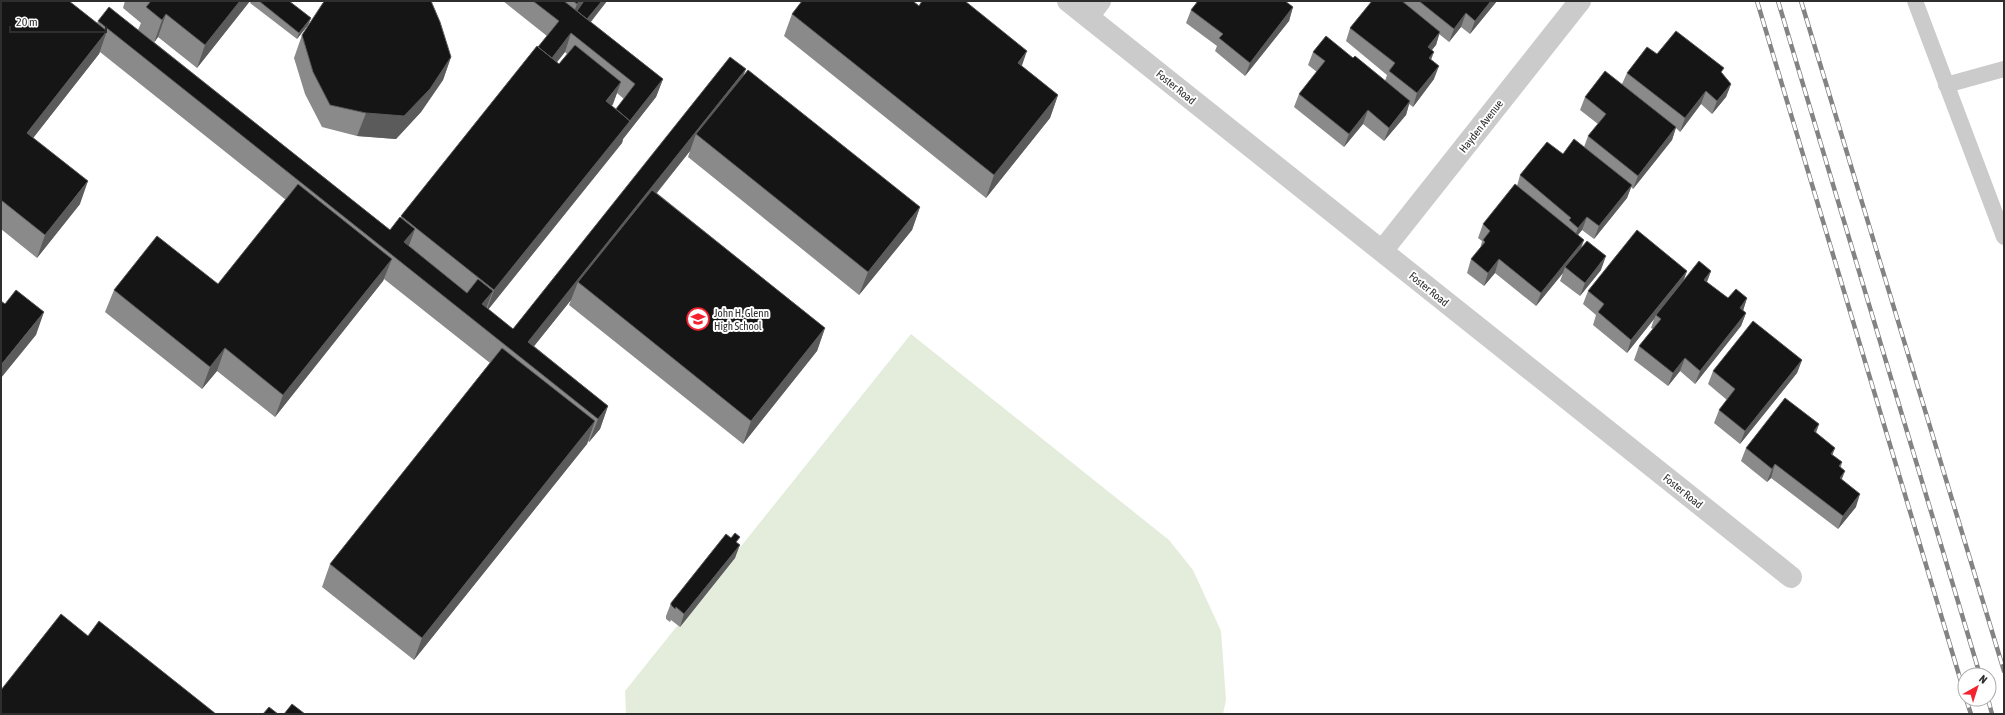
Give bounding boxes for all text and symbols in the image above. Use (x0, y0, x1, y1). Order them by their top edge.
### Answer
scale bar (10, 8, 106, 34)
text: 20 m (16, 15, 38, 29)
street label: Foster Road (1154, 68, 1198, 106)
street label: Hayden Avenue (1457, 97, 1505, 155)
street label: Foster Road (1407, 270, 1451, 308)
school or university icon: John H. Glenn High School (685, 306, 711, 332)
place label: John H. Glenn High School (714, 307, 769, 332)
street label: Foster Road (1661, 472, 1705, 510)
north arrow (1957, 667, 1997, 707)
text: N (1977, 673, 1990, 686)

